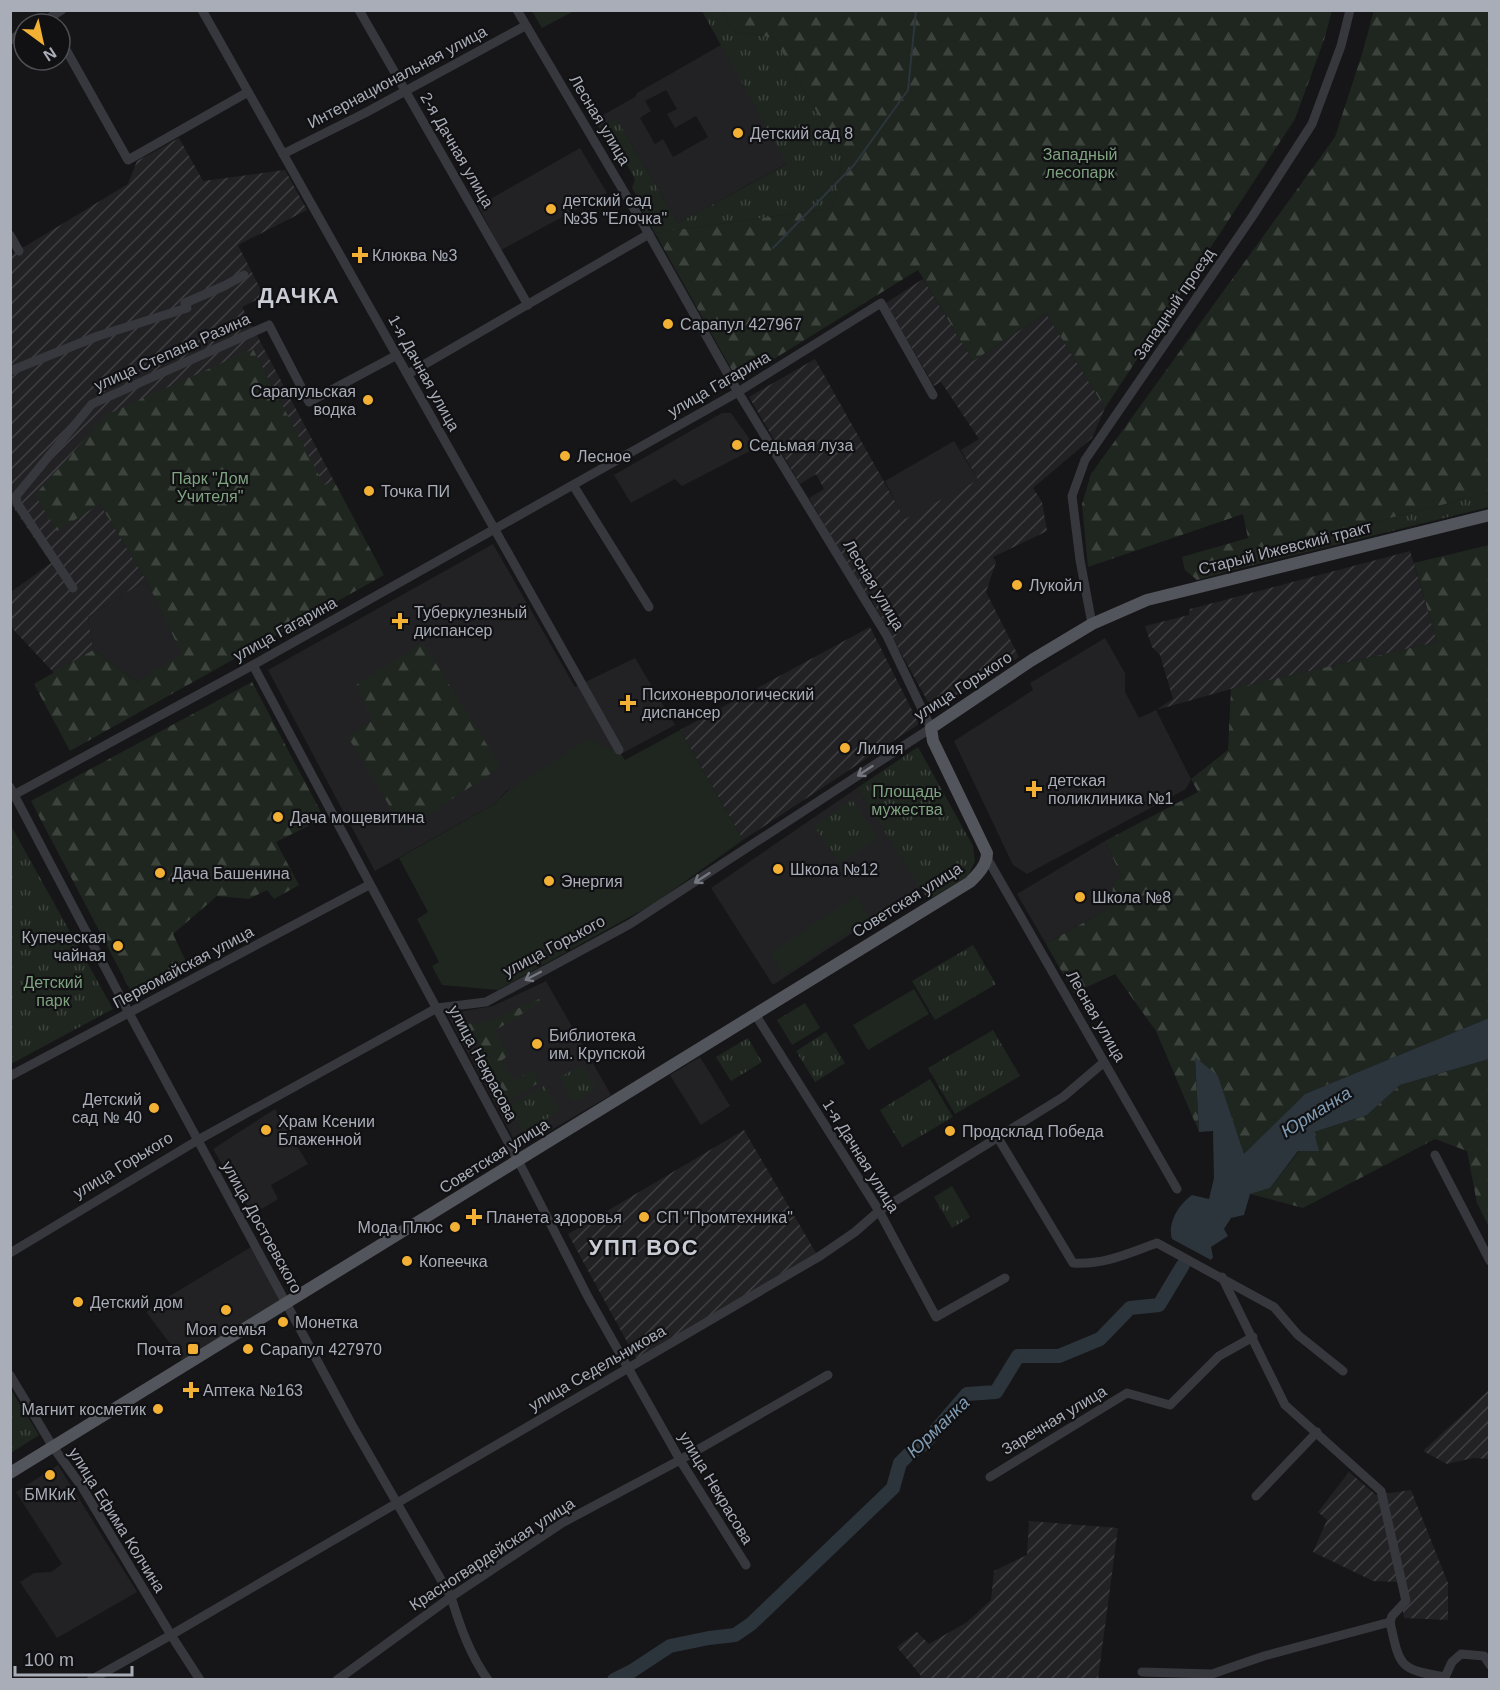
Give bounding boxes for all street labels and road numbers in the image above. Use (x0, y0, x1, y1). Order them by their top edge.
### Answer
street label: Интернациональная улица (305, 22, 489, 132)
street label: Лесная улица (566, 72, 634, 168)
street label: 2-я Дачная улица (417, 90, 497, 211)
street label: Западный проезд (1130, 245, 1218, 363)
street label: улица Степана Разина (92, 310, 253, 394)
street label: 1-я Дачная улица (385, 312, 463, 434)
street label: улица Гагарина (665, 348, 773, 420)
street label: Старый Ижевский тракт (1197, 518, 1374, 578)
street label: Лесная улица (840, 537, 908, 633)
street label: улица Гагарина (231, 594, 340, 664)
street label: улица Горького (911, 648, 1015, 724)
street label: Советская улица (849, 859, 965, 940)
street label: улица Горького (500, 912, 608, 980)
street label: Первомайская улица (110, 923, 256, 1011)
street label: Лесная улица (1063, 967, 1129, 1065)
street label: улица Некрасова (445, 1003, 521, 1124)
street label: 1-я Дачная улица (819, 1096, 903, 1216)
street label: Советская улица (436, 1115, 552, 1196)
street label: улица Горького (70, 1129, 176, 1201)
street label: улица Достоевского (219, 1158, 305, 1296)
street label: улица Седельникова (526, 1322, 668, 1414)
street label: Заречная улица (999, 1382, 1109, 1458)
street label: улица Некрасова (676, 1429, 756, 1547)
street label: улица Ефима Колчина (65, 1445, 169, 1596)
street label: Красногвардейская улица (406, 1494, 578, 1614)

